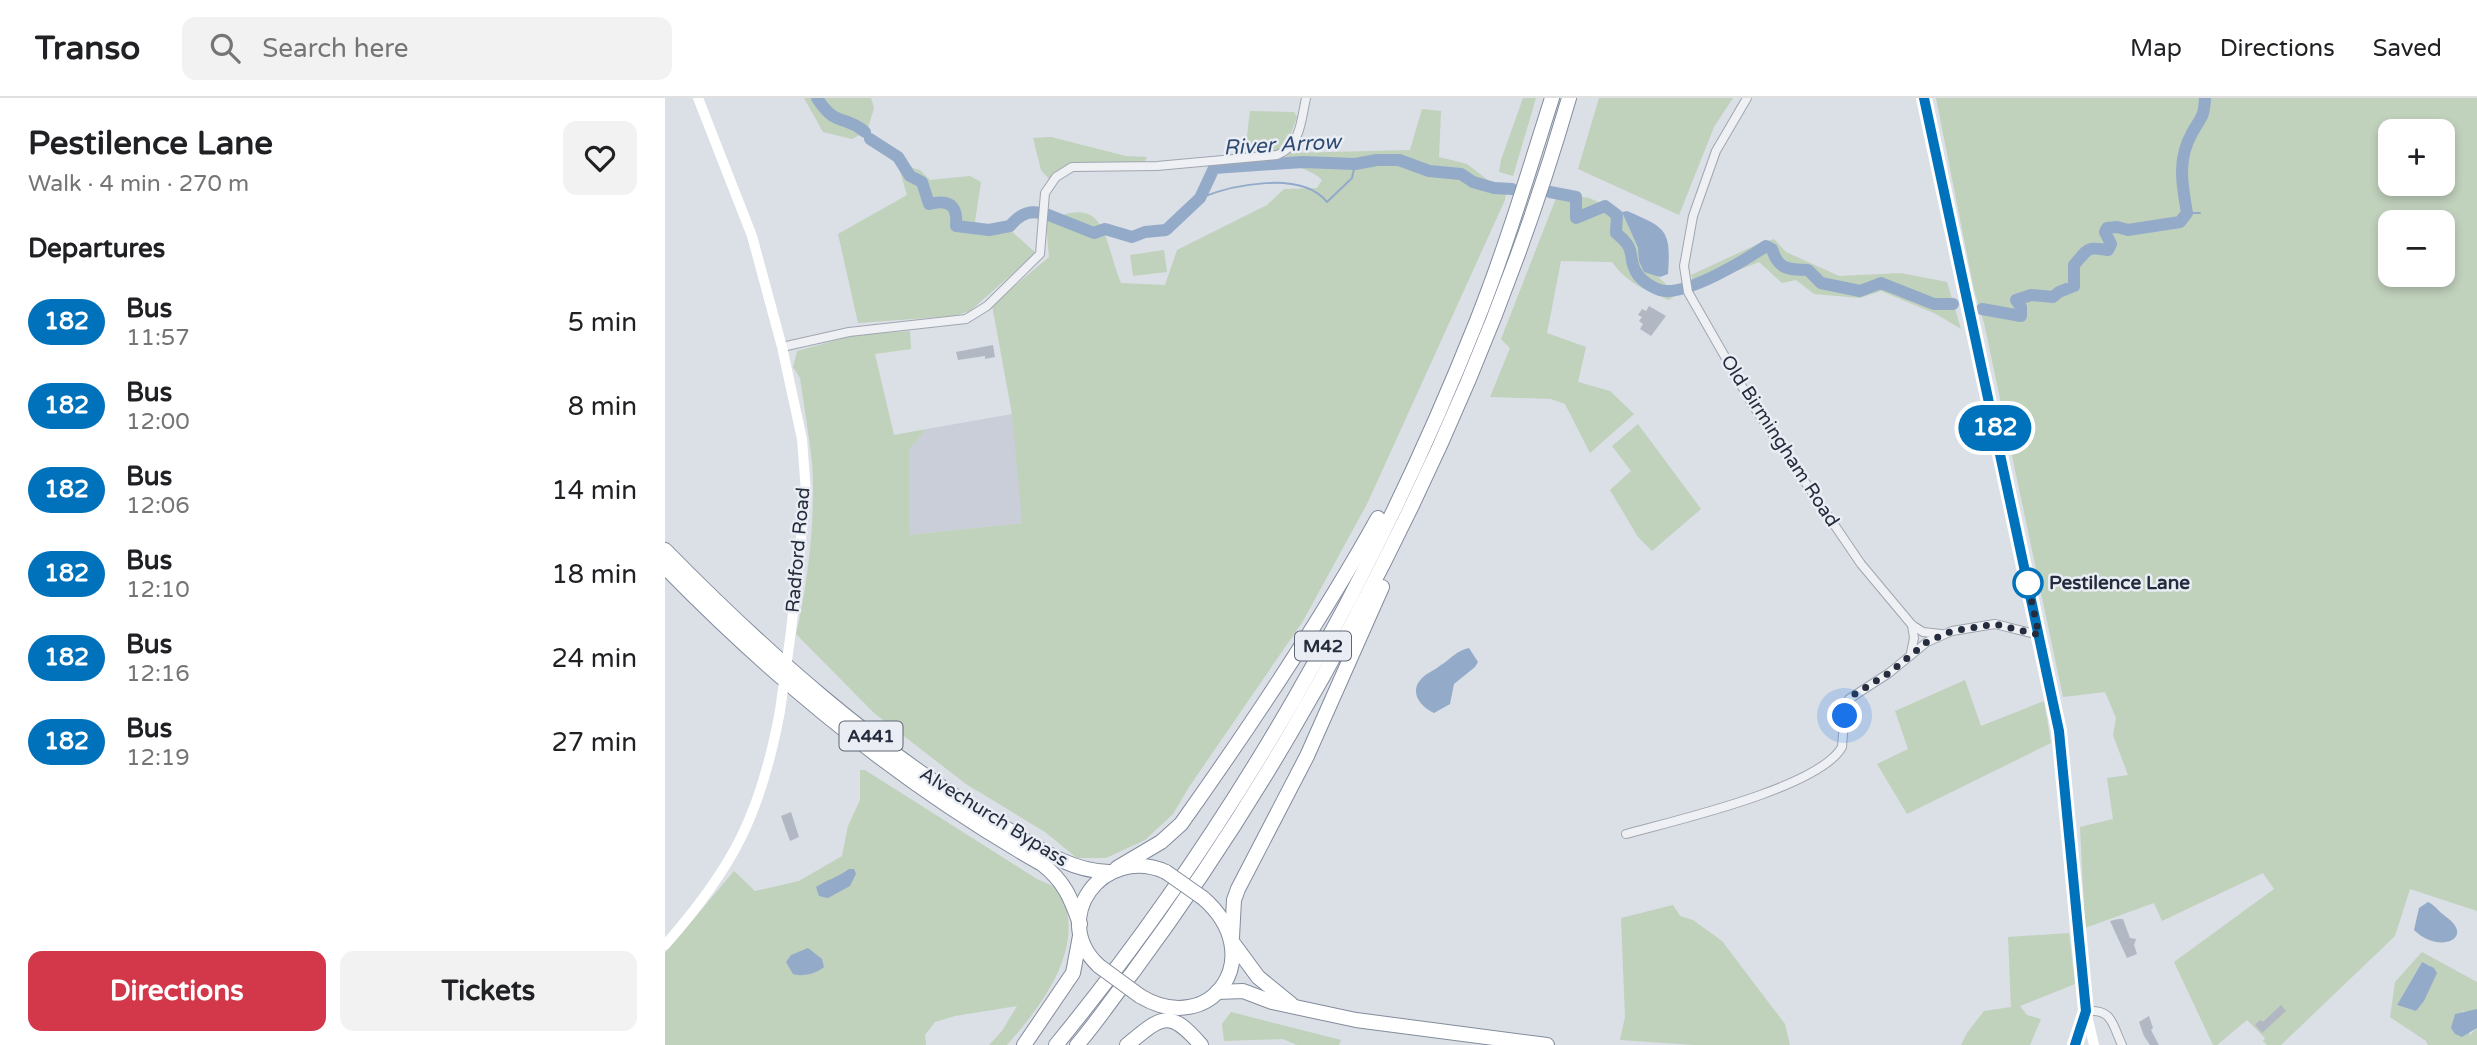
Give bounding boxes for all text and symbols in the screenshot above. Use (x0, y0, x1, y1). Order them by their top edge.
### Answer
search box (182, 17, 672, 80)
text: Transo (35, 29, 140, 68)
icon: search (206, 29, 244, 67)
text: Search here (262, 33, 409, 64)
text: Map (2130, 34, 2182, 63)
text: Directions (2220, 34, 2335, 63)
text: Saved (2373, 34, 2442, 63)
map controls (2378, 119, 2455, 287)
button: + (2378, 119, 2455, 196)
button: heart (563, 121, 637, 195)
text: Pestilence Lane (28, 124, 273, 163)
water label: River Arrow (1223, 129, 1343, 161)
text: Walk · 4 min · 270 m (28, 170, 249, 198)
button: − (2378, 210, 2455, 287)
text: Departures (28, 233, 165, 264)
text: Bus (126, 293, 172, 324)
text: 182 (44, 307, 89, 336)
text: 5 min (568, 307, 637, 338)
text: 11:57 (126, 324, 190, 352)
street label: Old Birmingham Road (1716, 351, 1844, 531)
text: Bus (126, 377, 172, 408)
text: 182 (44, 391, 89, 420)
text: 8 min (568, 391, 637, 422)
line badge: 182 (1955, 405, 2035, 451)
text: 12:00 (126, 408, 190, 436)
text: 182 (1972, 413, 2018, 442)
text: Bus (126, 461, 172, 492)
text: 182 (44, 475, 89, 504)
text: 14 min (551, 475, 637, 506)
street label: Radford Road (782, 486, 814, 614)
text: 12:06 (126, 492, 190, 520)
text: Bus (126, 545, 172, 576)
text: 182 (44, 559, 89, 588)
text: 18 min (551, 559, 637, 590)
marker: Pestilence Lane (2013, 568, 2043, 598)
place label: Pestilence Lane (2049, 572, 2190, 594)
text: 12:10 (126, 576, 190, 604)
text: Bus (126, 629, 172, 660)
road number: M42 (1295, 632, 1351, 660)
text: 182 (44, 643, 89, 672)
text: 24 min (551, 643, 637, 674)
text: 12:16 (126, 660, 190, 688)
your location (1827, 698, 1862, 733)
text: Bus (126, 713, 172, 744)
road number: A441 (839, 722, 903, 750)
text: 182 (44, 727, 89, 756)
text: 27 min (551, 727, 637, 758)
text: 12:19 (126, 744, 190, 772)
street label: Alvechurch Bypass (916, 763, 1072, 871)
button: Directions (28, 951, 326, 1031)
button: Tickets (340, 951, 637, 1031)

